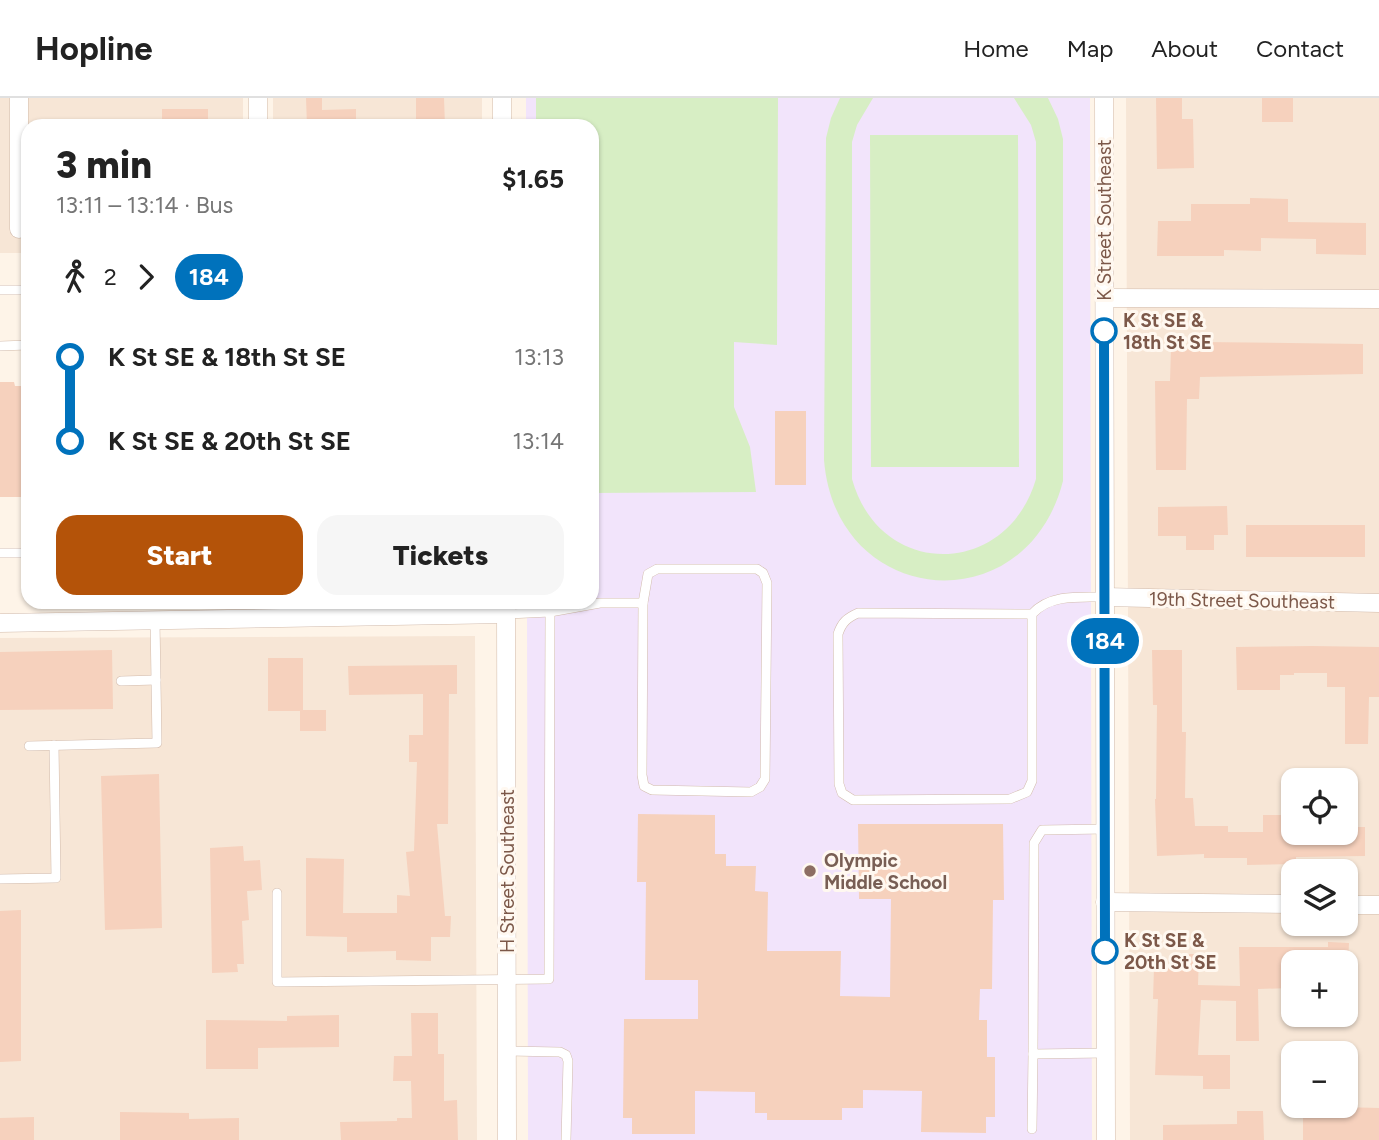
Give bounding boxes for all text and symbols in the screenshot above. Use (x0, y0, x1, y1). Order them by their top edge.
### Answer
text: Hopline (35, 29, 153, 68)
text: Home (963, 34, 1029, 63)
text: Map (1067, 34, 1113, 63)
text: About (1151, 34, 1218, 63)
text: Contact (1256, 34, 1344, 63)
street label: K Street Southeast (1093, 139, 1116, 301)
text: 3 min (56, 142, 152, 188)
text: $1.65 (502, 163, 564, 195)
text: 13:11 – 13:14 · Bus (56, 191, 233, 219)
icon: walk (56, 258, 94, 296)
icon: forward (127, 258, 165, 296)
text: 184 (189, 262, 229, 291)
text: 2 (104, 263, 117, 291)
place label: K St SE & 18th St SE (1123, 309, 1212, 354)
marker: K St SE & 18th St SE (1091, 318, 1117, 344)
text: K St SE & 18th St SE (108, 341, 346, 373)
text: 13:13 (514, 343, 564, 371)
text: K St SE & 20th St SE (108, 425, 351, 457)
text: 13:14 (512, 427, 564, 455)
button: Start (56, 515, 303, 595)
button: Tickets (317, 515, 564, 595)
street label: 19th Street Southeast (1149, 587, 1335, 614)
line badge: 184 (1065, 618, 1145, 664)
text: 184 (1085, 626, 1125, 655)
map controls (1281, 768, 1358, 1118)
button: locate (1281, 768, 1358, 845)
street label: H Street Southeast (496, 789, 519, 953)
place label: Olympic Middle School (824, 849, 947, 894)
button: layers (1281, 859, 1358, 936)
marker: Olympic Middle School (802, 863, 818, 879)
place label: K St SE & 20th St SE (1124, 929, 1217, 974)
marker: K St SE & 20th St SE (1092, 938, 1118, 964)
button: + (1281, 950, 1358, 1027)
button: − (1281, 1041, 1358, 1118)

